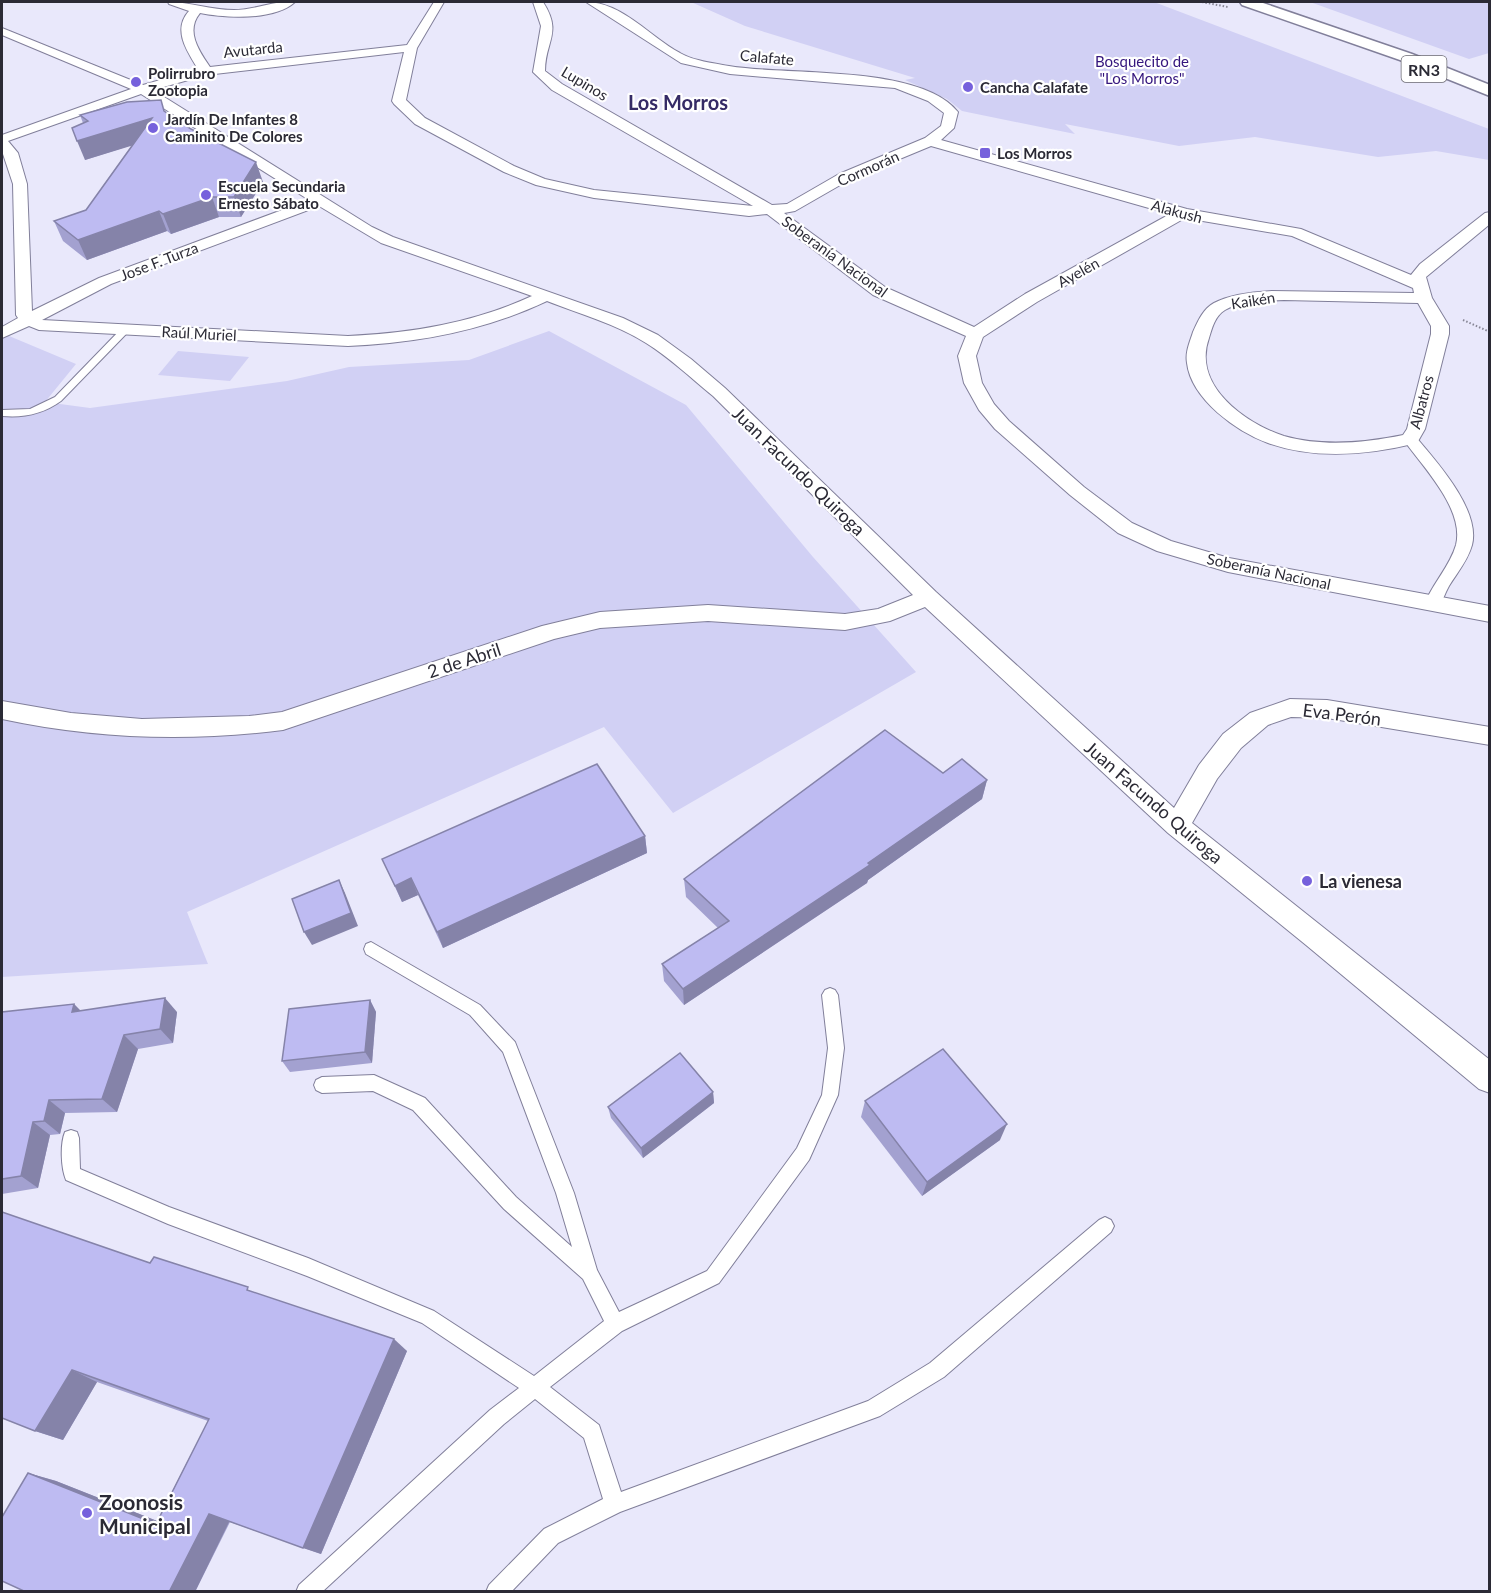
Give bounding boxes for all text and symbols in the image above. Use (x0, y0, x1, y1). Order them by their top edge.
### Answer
street label: Avutarda (222, 37, 284, 61)
street label: Calafate (739, 46, 795, 68)
park label: Bosquecito de "Los Morros" (1095, 52, 1189, 87)
road number: RN3 (1402, 56, 1446, 82)
street label: Lupinos (559, 62, 611, 104)
place label: Polirrubro Zootopia (148, 64, 216, 99)
marker: Polirrubro Zootopia (129, 75, 143, 89)
place label: Cancha Calafate (980, 78, 1088, 96)
marker: Cancha Calafate (961, 80, 975, 94)
district label: Los Morros (628, 90, 728, 114)
place label: Jardín De Infantes 8 Caminito De Colores (165, 110, 303, 145)
marker: Jardín De Infantes 8 Caminito De Colores (146, 121, 160, 135)
place label: Los Morros (997, 144, 1072, 162)
street label: Cormorán (834, 146, 902, 190)
marker: Los Morros (978, 146, 992, 160)
place label: Escuela Secundaria Ernesto Sábato (218, 177, 345, 212)
marker: Escuela Secundaria Ernesto Sábato (199, 188, 213, 202)
street label: Alakush (1150, 196, 1204, 226)
street label: Soberanía Nacional (779, 212, 891, 300)
street label: Jose F. Turza (117, 238, 201, 284)
street label: Ayelén (1054, 253, 1102, 291)
street label: Kaikén (1230, 288, 1276, 312)
street label: Raúl Muriel (161, 322, 237, 344)
street label: Albatros (1405, 373, 1437, 431)
street label: Juan Facundo Quiroga (728, 402, 870, 540)
street label: Soberanía Nacional (1205, 549, 1333, 593)
street label: 2 de Abril (424, 638, 504, 682)
street label: Eva Perón (1302, 698, 1382, 730)
street label: Juan Facundo Quiroga (1080, 736, 1228, 868)
place label: La vienesa (1319, 870, 1402, 892)
marker: La vienesa (1300, 874, 1314, 888)
place label: Zoonosis Municipal (99, 1489, 191, 1538)
marker: Zoonosis Municipal (80, 1506, 94, 1520)

